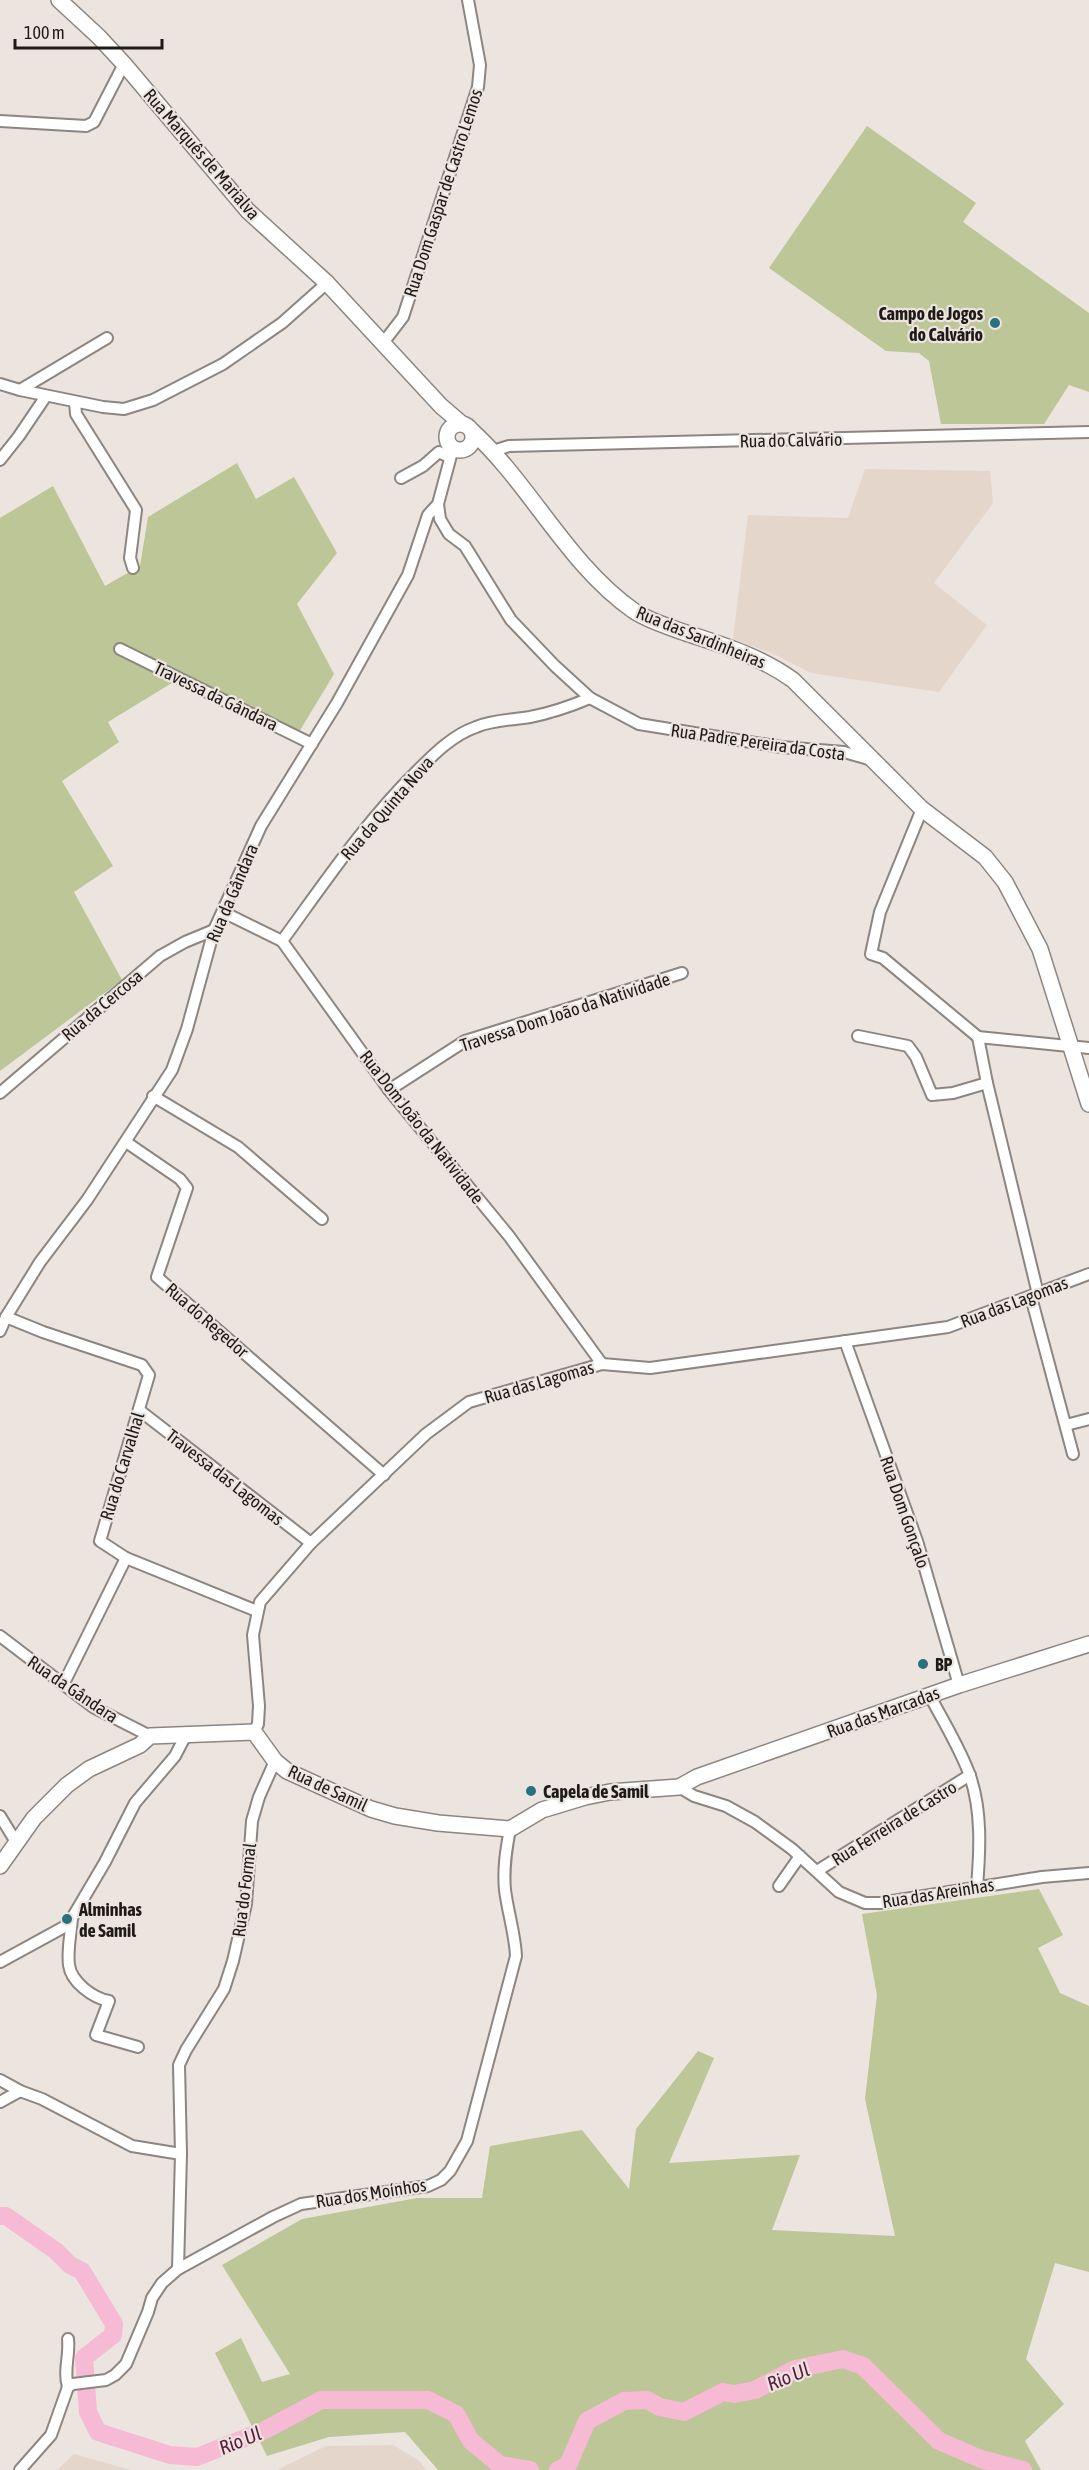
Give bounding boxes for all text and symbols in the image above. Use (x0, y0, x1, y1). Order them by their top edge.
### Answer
scale bar (15, 12, 162, 50)
text: 100 m (24, 22, 65, 43)
street label: Rua Marquês de Marialva (140, 84, 264, 224)
street label: Rua Dom Gaspar de Castro Lemos (399, 86, 487, 300)
place label: Campo de Jogos do Calvário (879, 303, 984, 345)
marker: Campo de Jogos do Calvário (988, 316, 1002, 330)
street label: Rua do Calvário (740, 429, 842, 451)
street label: Rua das Sardinheiras (633, 601, 769, 673)
street label: Travessa da Gândara (151, 657, 281, 735)
street label: Rua Padre Pereira da Costa (669, 719, 847, 765)
street label: Rua da Quinta Nova (336, 752, 438, 864)
street label: Rua da Gândara (202, 841, 262, 945)
street label: Rua da Cercosa (57, 965, 147, 1045)
street label: Travessa Dom João da Natividade (457, 968, 673, 1056)
street label: Rua Dom João da Natividade (356, 1046, 488, 1208)
street label: Rua das Lagomas (957, 1272, 1071, 1332)
street label: Rua do Regedor (161, 1278, 253, 1362)
street label: Rua das Lagomas (482, 1356, 596, 1408)
street label: Rua do Carvalhal (96, 1409, 148, 1523)
street label: Travessa das Lagomas (162, 1424, 288, 1530)
street label: Rua Dom Gonçalo (876, 1453, 934, 1571)
street label: Rua da Gândara (24, 1651, 122, 1727)
place label: BP (935, 1654, 953, 1675)
marker: BP (916, 1657, 930, 1671)
street label: Rua das Marcadas (824, 1682, 942, 1742)
street label: Rua de Samil (285, 1760, 371, 1816)
street label: Rua Ferreira de Castro (828, 1776, 960, 1870)
place label: Capela de Samil (543, 1781, 649, 1802)
marker: Capela de Samil (524, 1784, 538, 1798)
street label: Rua do Formal (228, 1841, 260, 1938)
street label: Rua das Areinhas (881, 1874, 995, 1912)
place label: Alminhas de Samil (78, 1899, 143, 1941)
marker: Alminhas de Samil (60, 1912, 74, 1926)
street label: Rua dos Moínhos (314, 2174, 428, 2212)
water label: Rio Ul (763, 2357, 813, 2395)
water label: Rio Ul (215, 2421, 265, 2459)

